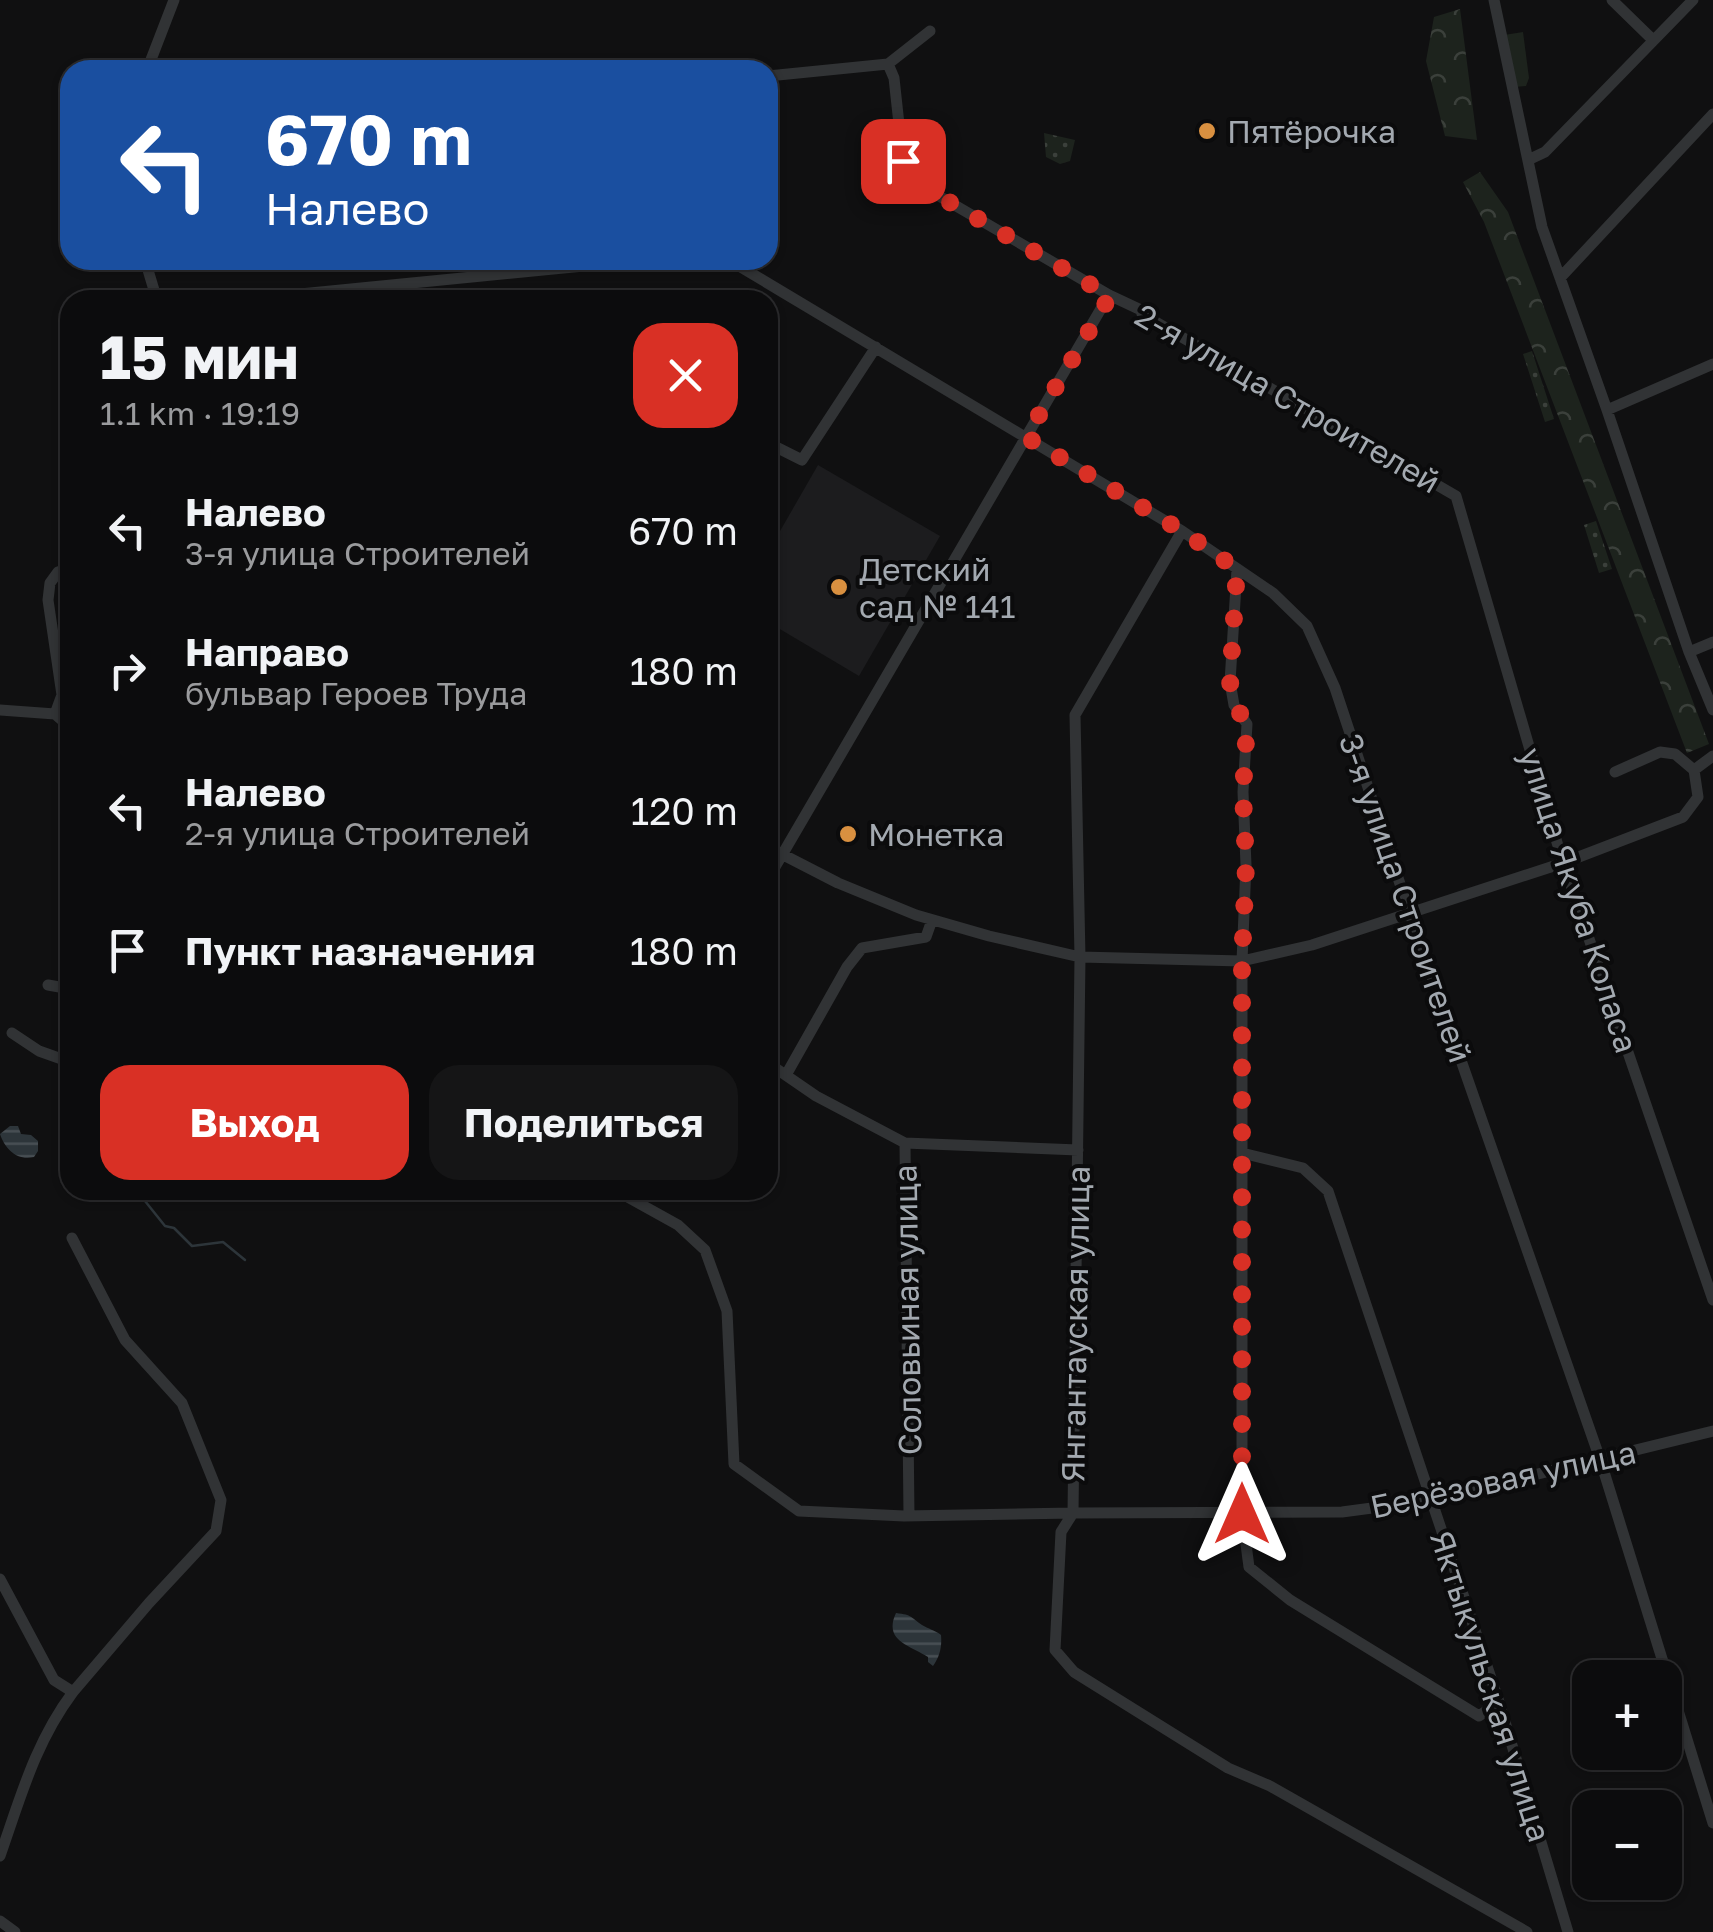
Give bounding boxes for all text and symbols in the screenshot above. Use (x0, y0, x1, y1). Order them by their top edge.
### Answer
text: 670 m (265, 96, 472, 180)
icon: left (100, 100, 230, 230)
place label: Пятёрочка (1227, 112, 1396, 150)
pin (861, 119, 946, 204)
marker: Пятёрочка (1196, 120, 1218, 142)
icon: arrive (876, 134, 931, 189)
text: Налево (265, 181, 429, 235)
street label: 2-я улица Строителей (1129, 295, 1447, 501)
text: 15 мин (100, 320, 299, 392)
button: close (633, 323, 738, 428)
text: 1.1 km · 19:19 (100, 394, 300, 432)
text: Налево (185, 489, 326, 534)
icon: left (100, 503, 155, 558)
text: 670 m (628, 508, 738, 553)
text: 3-я улица Строителей (185, 534, 530, 572)
place label: Детский сад № 141 (859, 550, 1015, 625)
marker: Детский сад № 141 (828, 576, 850, 598)
text: Направо (185, 629, 349, 674)
icon: right (100, 643, 155, 698)
text: 180 m (630, 648, 738, 693)
text: бульвар Героев Труда (185, 674, 527, 712)
street label: 3-я улица Строителей (1332, 729, 1480, 1067)
street label: улица Якуба Коласа (1512, 743, 1646, 1057)
text: Налево (185, 769, 326, 814)
icon: left (100, 783, 155, 838)
text: 120 m (631, 788, 738, 833)
text: 2-я улица Строителей (185, 814, 530, 852)
place label: Монетка (868, 815, 1004, 853)
marker: Монетка (837, 823, 859, 845)
icon: arrive (100, 923, 155, 978)
text: Пункт назначения (185, 928, 535, 973)
text: 180 m (630, 928, 738, 973)
button: Выход (100, 1065, 409, 1180)
button: Поделиться (429, 1065, 738, 1180)
street label: Соловьиная улица (885, 1164, 929, 1456)
street label: Янгантауская улица (1053, 1165, 1097, 1483)
street label: Берёзовая улица (1367, 1432, 1639, 1526)
position arrow (1190, 1462, 1294, 1566)
street label: Яктыкульская улица (1423, 1526, 1559, 1846)
map controls (1572, 1660, 1682, 1900)
button: + (1572, 1660, 1682, 1770)
button: − (1572, 1790, 1682, 1900)

